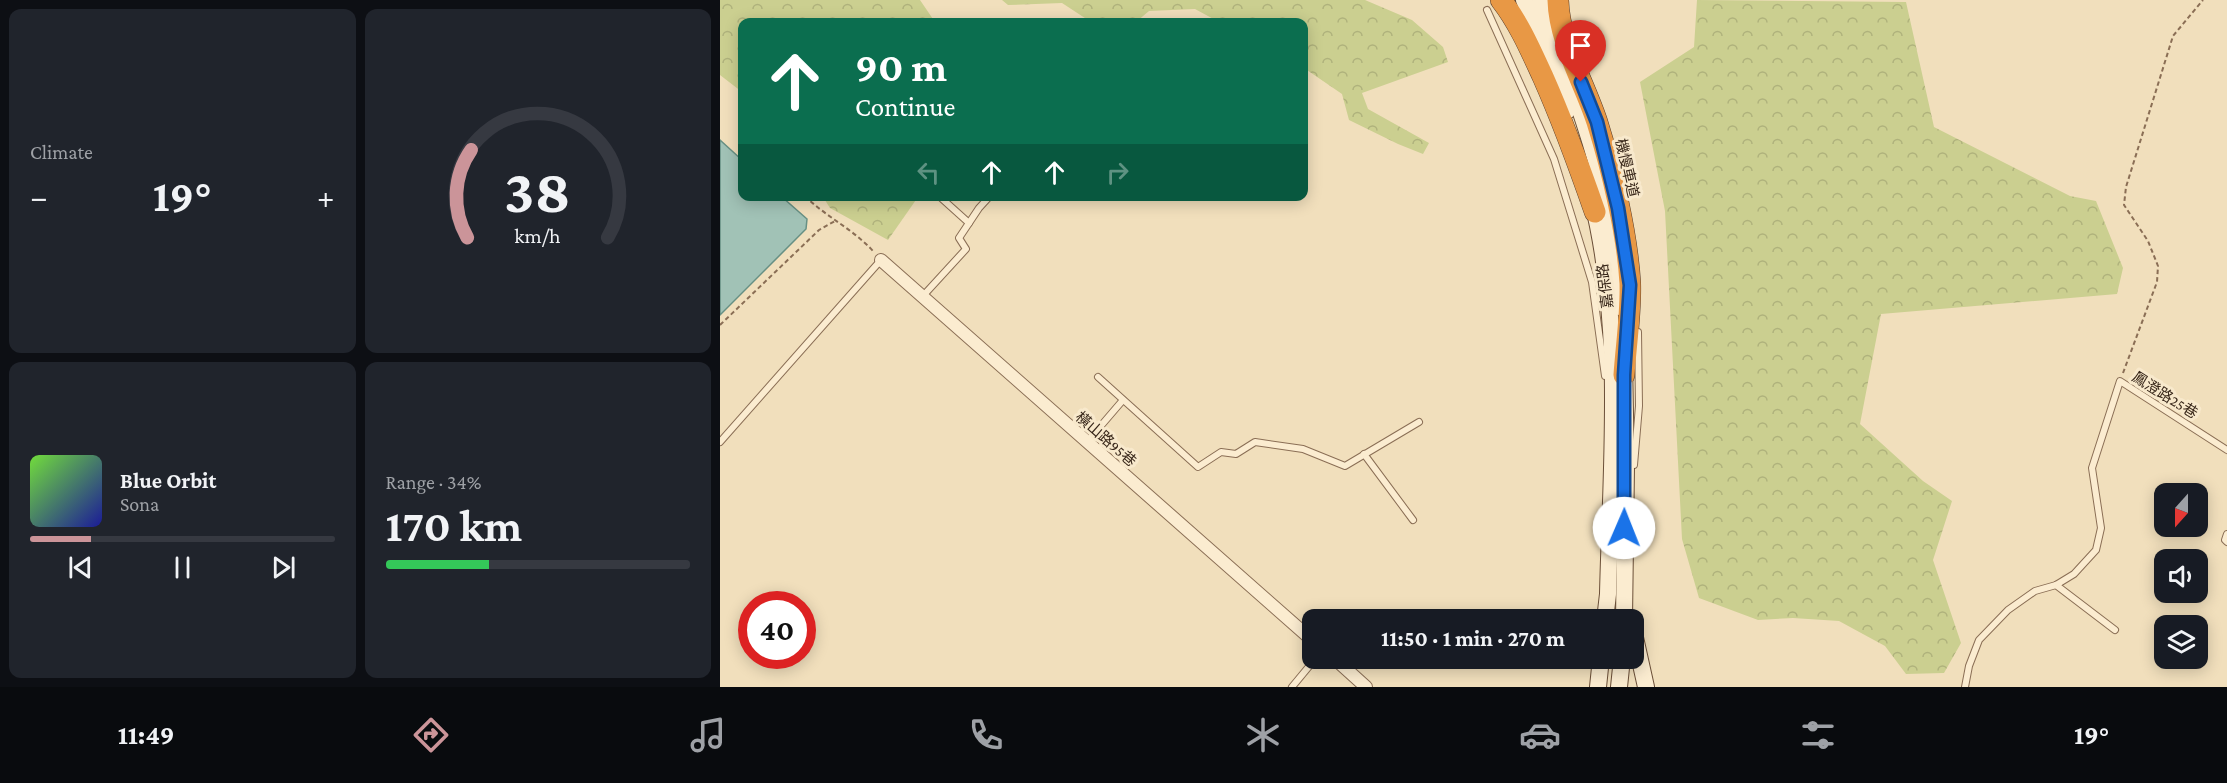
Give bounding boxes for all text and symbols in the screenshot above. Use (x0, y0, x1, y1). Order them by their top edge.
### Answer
pin (1555, 20, 1606, 82)
icon: arrive (1564, 29, 1597, 62)
icon: ahead (756, 42, 834, 120)
text: 90 m (855, 43, 947, 90)
text: Continue (855, 92, 955, 122)
street label: 機慢車道 (1612, 137, 1642, 199)
text: Climate (30, 141, 93, 163)
text: 38 (504, 156, 571, 225)
icon: left (912, 156, 945, 189)
icon: ahead (975, 156, 1008, 189)
icon: ahead (1038, 156, 1071, 189)
icon: right (1101, 156, 1134, 189)
text: 19° (153, 171, 212, 221)
text: − (30, 178, 47, 215)
text: + (317, 178, 334, 215)
text: km/h (515, 224, 561, 248)
street label: 嘉保路 (1594, 263, 1616, 309)
street label: 鳳澄路25巷 (2129, 369, 2201, 421)
street label: 橫山路95巷 (1073, 409, 1139, 469)
text: Blue Orbit (120, 468, 216, 493)
text: Range · 34% (386, 471, 482, 493)
north arrow (2154, 483, 2208, 537)
map controls (2154, 483, 2208, 669)
text: Sona (120, 493, 159, 515)
position arrow (1592, 496, 1656, 560)
text: 170 km (386, 501, 522, 551)
button: sound (2154, 549, 2208, 603)
icon: previous (64, 551, 97, 584)
icon: pause (166, 551, 199, 584)
icon: next (267, 551, 300, 584)
speed limit sign: 40 (738, 591, 816, 669)
button: layers (2154, 615, 2208, 669)
text: 11:50 · 1 min · 270 m (1381, 626, 1565, 651)
icon: directions (410, 714, 452, 756)
icon: music (687, 714, 729, 756)
icon: phone (965, 714, 1007, 756)
icon: climate (1242, 714, 1284, 756)
icon: car (1519, 714, 1561, 756)
icon: filters (1797, 714, 1839, 756)
text: 11:49 (118, 720, 175, 750)
text: 19° (2074, 720, 2109, 750)

